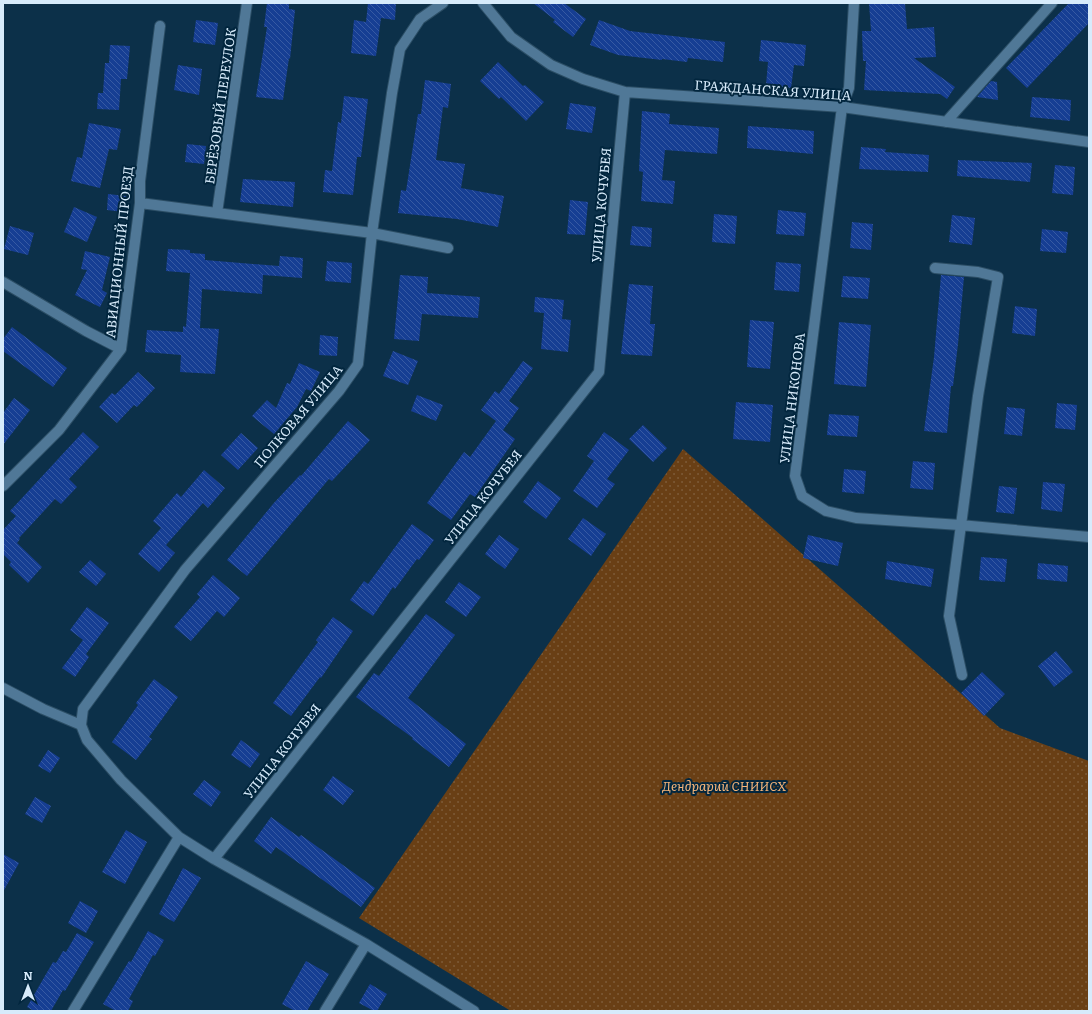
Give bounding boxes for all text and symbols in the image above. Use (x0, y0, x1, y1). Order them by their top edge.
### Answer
street label: БЕРЁЗОВЫЙ ПЕРЕУЛОК (199, 26, 240, 185)
street label: ГРАЖДАНСКАЯ УЛИЦА (694, 75, 852, 104)
street label: УЛИЦА КОЧУБЕЯ (586, 146, 615, 263)
street label: АВИАЦИОННЫЙ ПРОЕЗД (100, 165, 137, 339)
street label: УЛИЦА НИКОНОВА (774, 331, 809, 465)
street label: ПОЛКОВАЯ УЛИЦА (249, 360, 347, 471)
street label: УЛИЦА КОЧУБЕЯ (440, 445, 526, 548)
street label: УЛИЦА КОЧУБЕЯ (239, 699, 325, 802)
park label: Дендрарий СНИИСХ (662, 776, 786, 795)
north arrow (8, 966, 48, 1006)
text: N (23, 967, 33, 983)

